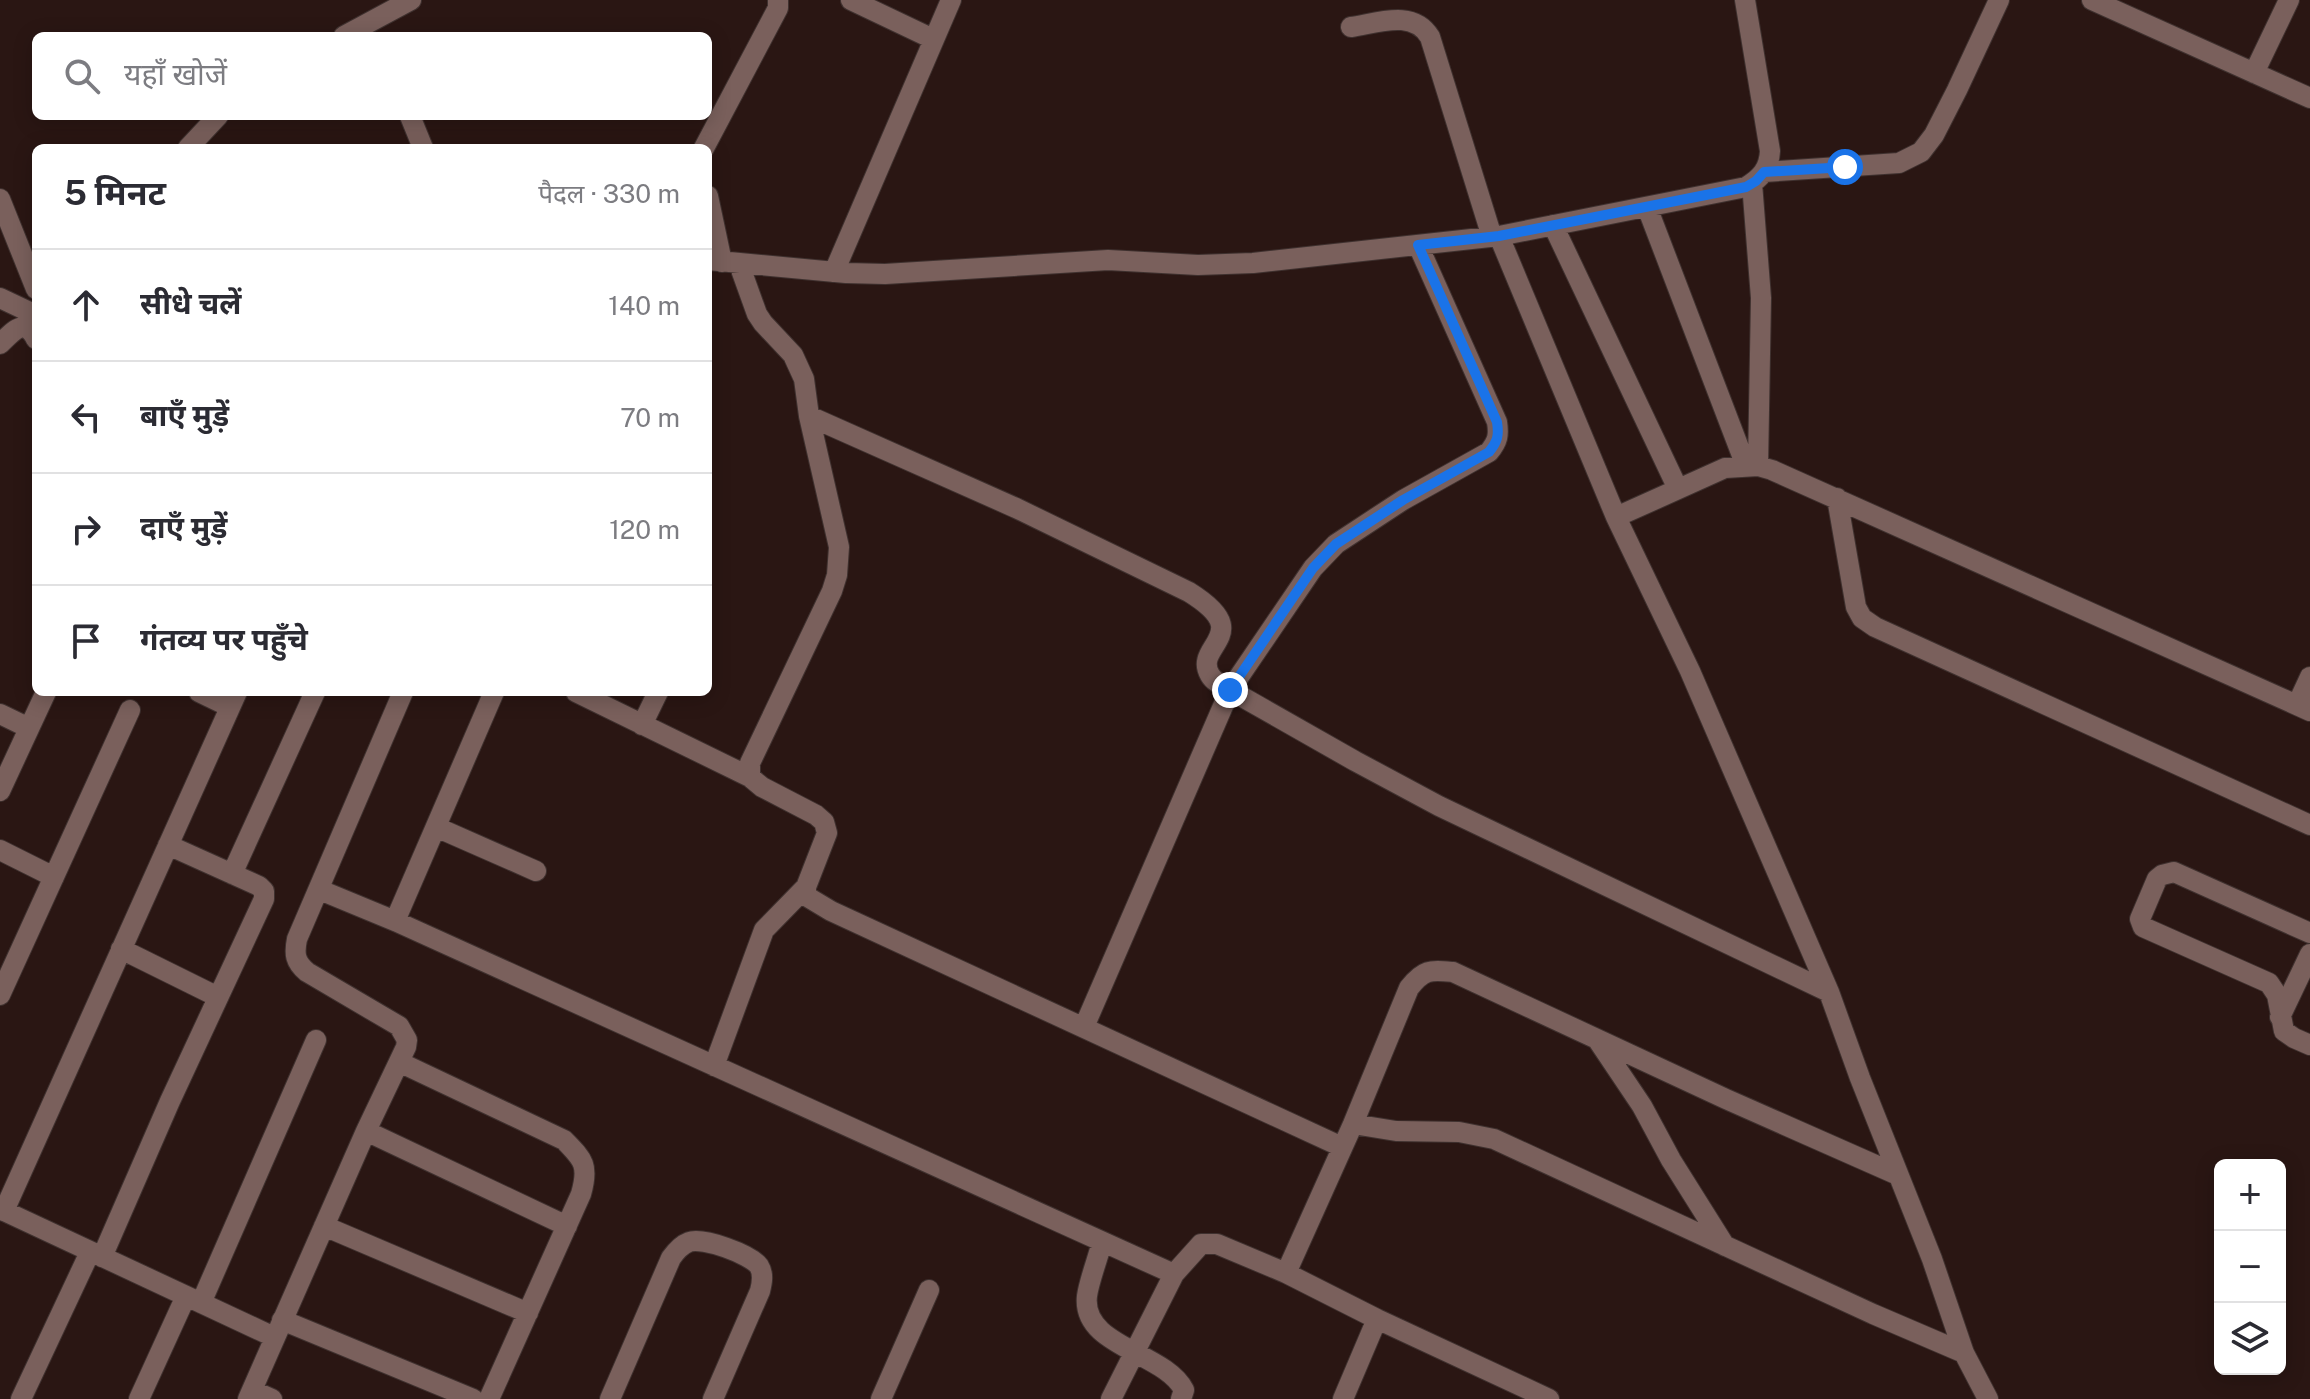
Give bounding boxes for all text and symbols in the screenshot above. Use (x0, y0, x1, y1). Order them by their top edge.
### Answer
search box (32, 32, 712, 120)
icon: search (60, 54, 104, 98)
text: यहाँ खोजें (124, 56, 227, 92)
route start (1827, 149, 1863, 185)
text: 5 मिनट (64, 173, 166, 213)
text: पैदल · 330 m (538, 178, 680, 209)
icon: ahead (64, 283, 108, 327)
text: सीधे चलें (140, 285, 241, 321)
text: 140 m (608, 290, 680, 321)
icon: left (64, 395, 108, 439)
text: बाएँ मुड़ें (140, 397, 229, 433)
text: 70 m (620, 402, 680, 433)
icon: right (64, 507, 108, 551)
text: दाएँ मुड़ें (140, 509, 227, 545)
text: 120 m (609, 514, 680, 545)
icon: arrive (64, 619, 108, 663)
text: गंतव्य पर पहुँचे (140, 621, 308, 657)
route end (1212, 672, 1248, 708)
map controls (2214, 1159, 2286, 1375)
button: + (2214, 1159, 2286, 1231)
button: − (2214, 1231, 2286, 1303)
button: layers (2214, 1303, 2286, 1375)

